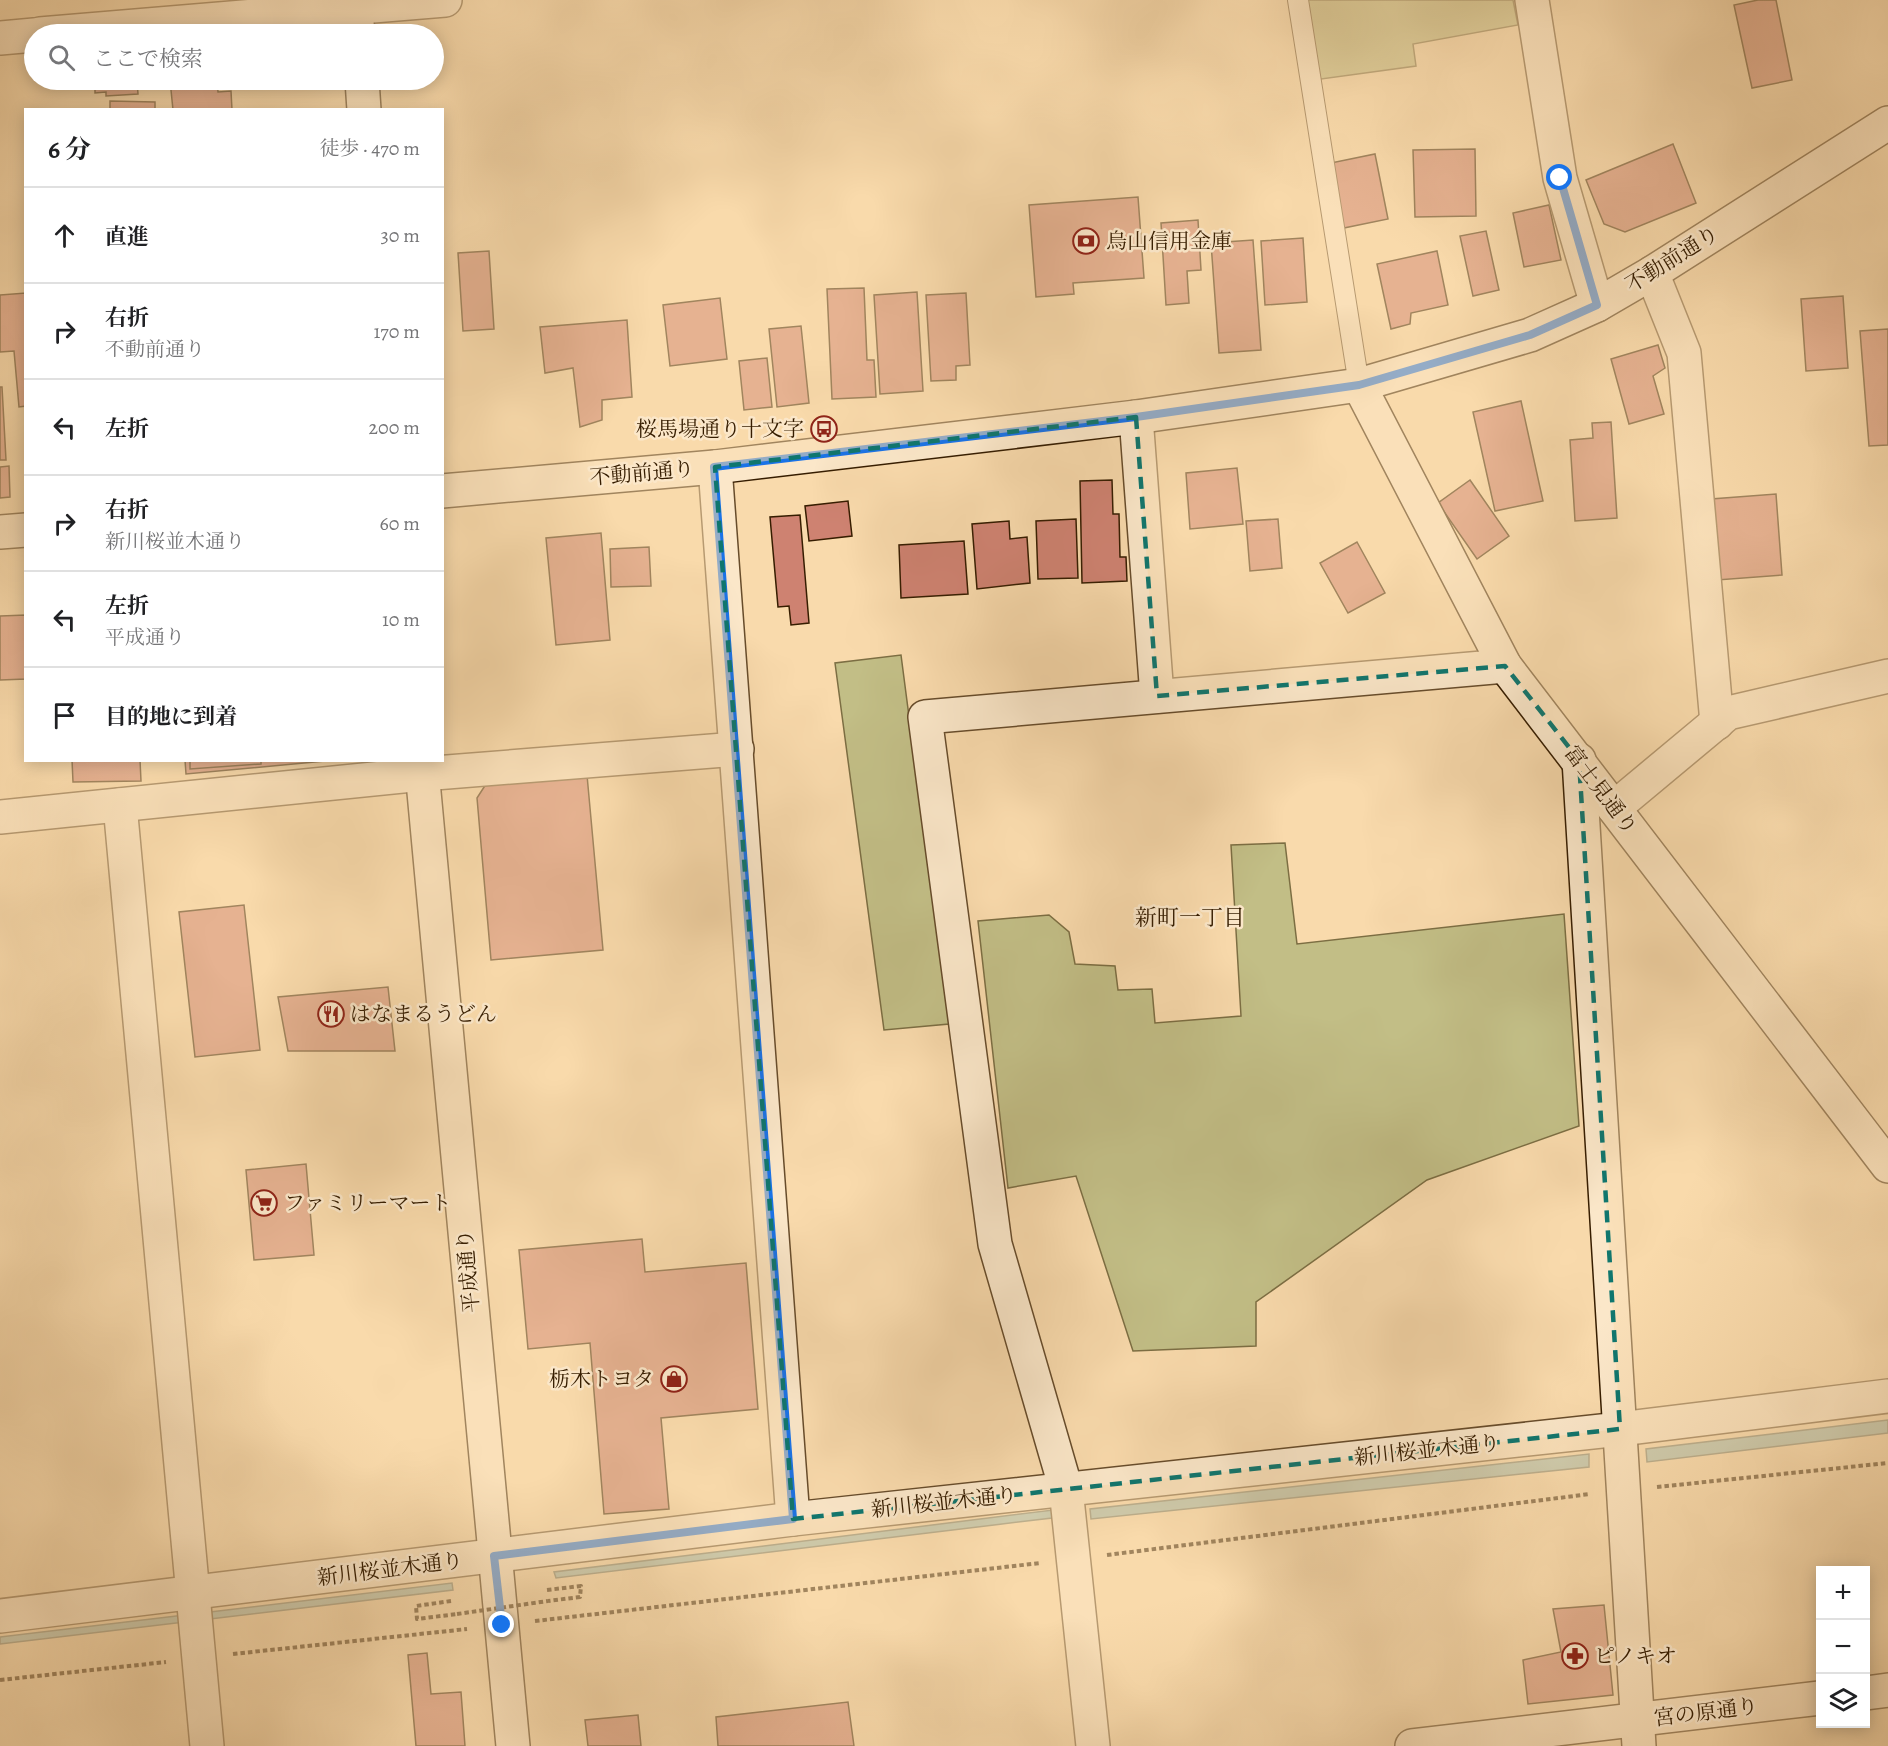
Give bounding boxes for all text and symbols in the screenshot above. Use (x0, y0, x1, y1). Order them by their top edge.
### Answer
search box (24, 24, 444, 90)
icon: search (45, 41, 78, 74)
text: ここで検索 (93, 44, 203, 74)
text: 6 分 (48, 132, 91, 167)
text: 徒歩 · 470 m (319, 135, 420, 162)
route start (1546, 164, 1572, 190)
icon: ahead (48, 219, 81, 252)
street label: 不動前通り (1620, 219, 1724, 299)
text: 直進 (105, 222, 149, 252)
text: 30 m (380, 222, 420, 249)
bank icon: 烏山信用金庫 (1071, 226, 1101, 256)
place label: 烏山信用金庫 (1106, 227, 1232, 255)
text: 右折 (105, 303, 149, 333)
icon: right (48, 315, 81, 348)
text: 170 m (374, 318, 420, 345)
text: 不動前通り (105, 336, 205, 363)
icon: left (48, 411, 81, 444)
text: 左折 (105, 414, 149, 444)
text: 200 m (369, 414, 420, 441)
bus stop icon: 桜馬場通り十文字 (809, 414, 839, 444)
place label: 桜馬場通り十文字 (636, 415, 804, 443)
street label: 不動前通り (588, 454, 696, 492)
text: 右折 (105, 495, 149, 525)
icon: right (48, 507, 81, 540)
text: 60 m (380, 510, 420, 537)
text: 新川桜並木通り (105, 528, 245, 555)
text: 左折 (105, 591, 149, 621)
icon: left (48, 603, 81, 636)
text: 10 m (382, 606, 420, 633)
text: 平成通り (105, 624, 185, 651)
icon: arrive (48, 699, 81, 732)
text: 目的地に到着 (105, 702, 237, 732)
street label: 富士見通り (1558, 740, 1644, 840)
district label: 新町一丁目 (1135, 903, 1245, 933)
restaurant icon: はなまるうどん (316, 999, 346, 1029)
place label: はなまるうどん (350, 1000, 497, 1028)
supermarket icon: ファミリーマート (249, 1188, 279, 1218)
place label: ファミリーマート (284, 1189, 452, 1217)
street label: 平成通り (450, 1228, 486, 1314)
shop icon: 栃木トヨタ (659, 1364, 689, 1394)
place label: 栃木トヨタ (549, 1365, 654, 1393)
street label: 新川桜並木通り (1352, 1428, 1502, 1472)
street label: 新川桜並木通り (869, 1480, 1019, 1524)
street label: 新川桜並木通り (315, 1546, 465, 1592)
map controls (1816, 1566, 1870, 1728)
button: + (1816, 1566, 1870, 1620)
route end (488, 1611, 514, 1637)
button: − (1816, 1620, 1870, 1674)
pharmacy icon: ピノキオ (1560, 1641, 1590, 1671)
place label: ピノキオ (1594, 1642, 1677, 1670)
button: layers (1816, 1674, 1870, 1728)
street label: 宮の原通り (1652, 1692, 1760, 1732)

